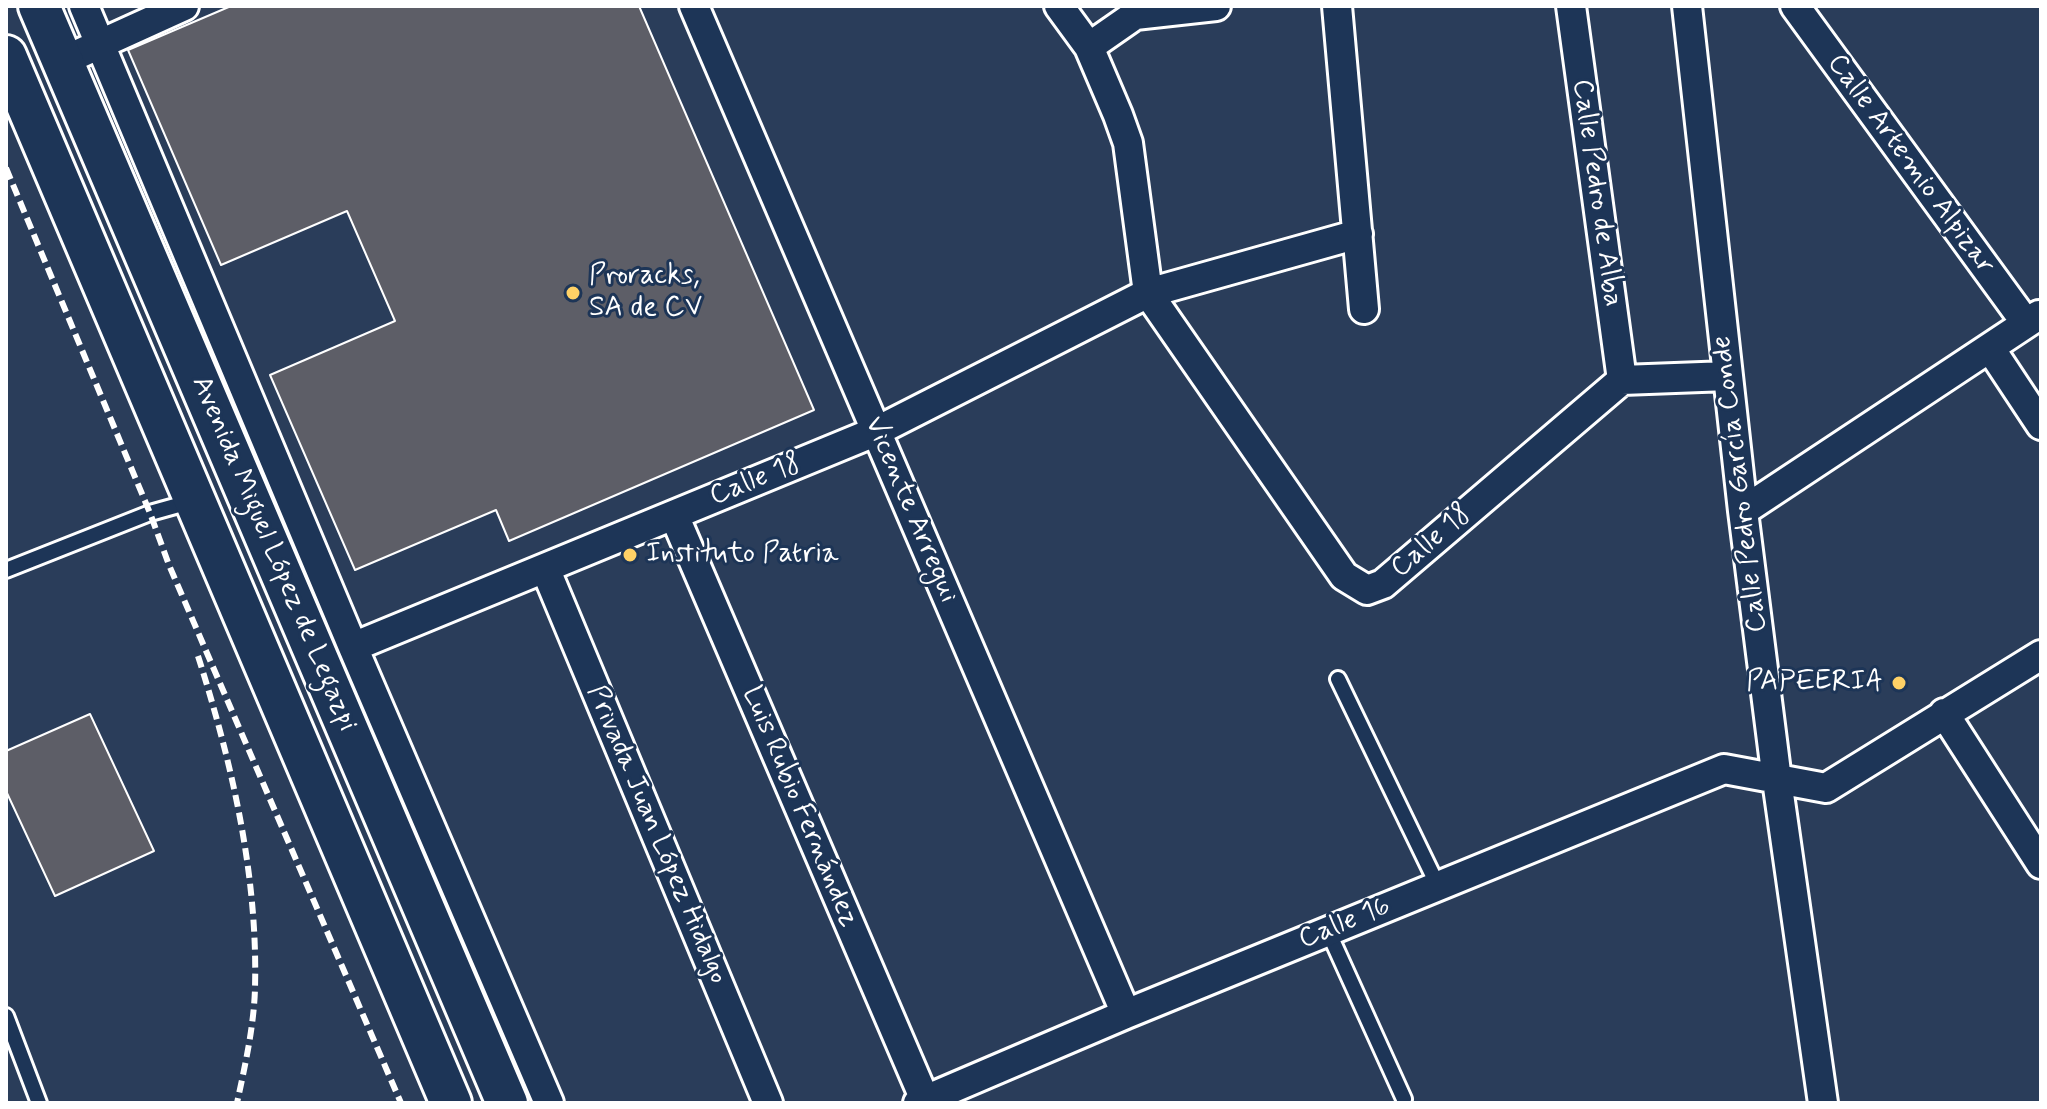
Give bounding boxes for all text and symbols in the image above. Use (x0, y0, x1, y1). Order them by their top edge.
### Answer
street label: Calle Artemio Alpizar (1819, 48, 2001, 282)
street label: Calle Pedro de Alba (1563, 77, 1629, 309)
place label: Proracks, SA de CV (589, 260, 702, 326)
marker: Proracks, SA de CV (564, 284, 582, 302)
street label: Calle Pedro García Conde (1706, 334, 1776, 634)
street label: Avenida Miguel López de Legazpi (183, 371, 363, 737)
street label: Vicente Arregui (856, 412, 964, 608)
street label: Calle 18 (705, 448, 807, 514)
street label: Calle 18 (1385, 498, 1479, 586)
place label: Instituto Patria (646, 538, 839, 572)
marker: Instituto Patria (621, 546, 639, 564)
place label: PAPEERIA (1746, 666, 1883, 700)
marker: PAPEERIA (1890, 674, 1908, 692)
street label: Privada Juan López Hidalgo (578, 681, 734, 989)
street label: Luis Rubio Fernández (733, 682, 865, 932)
street label: Calle 16 (1294, 890, 1396, 958)

